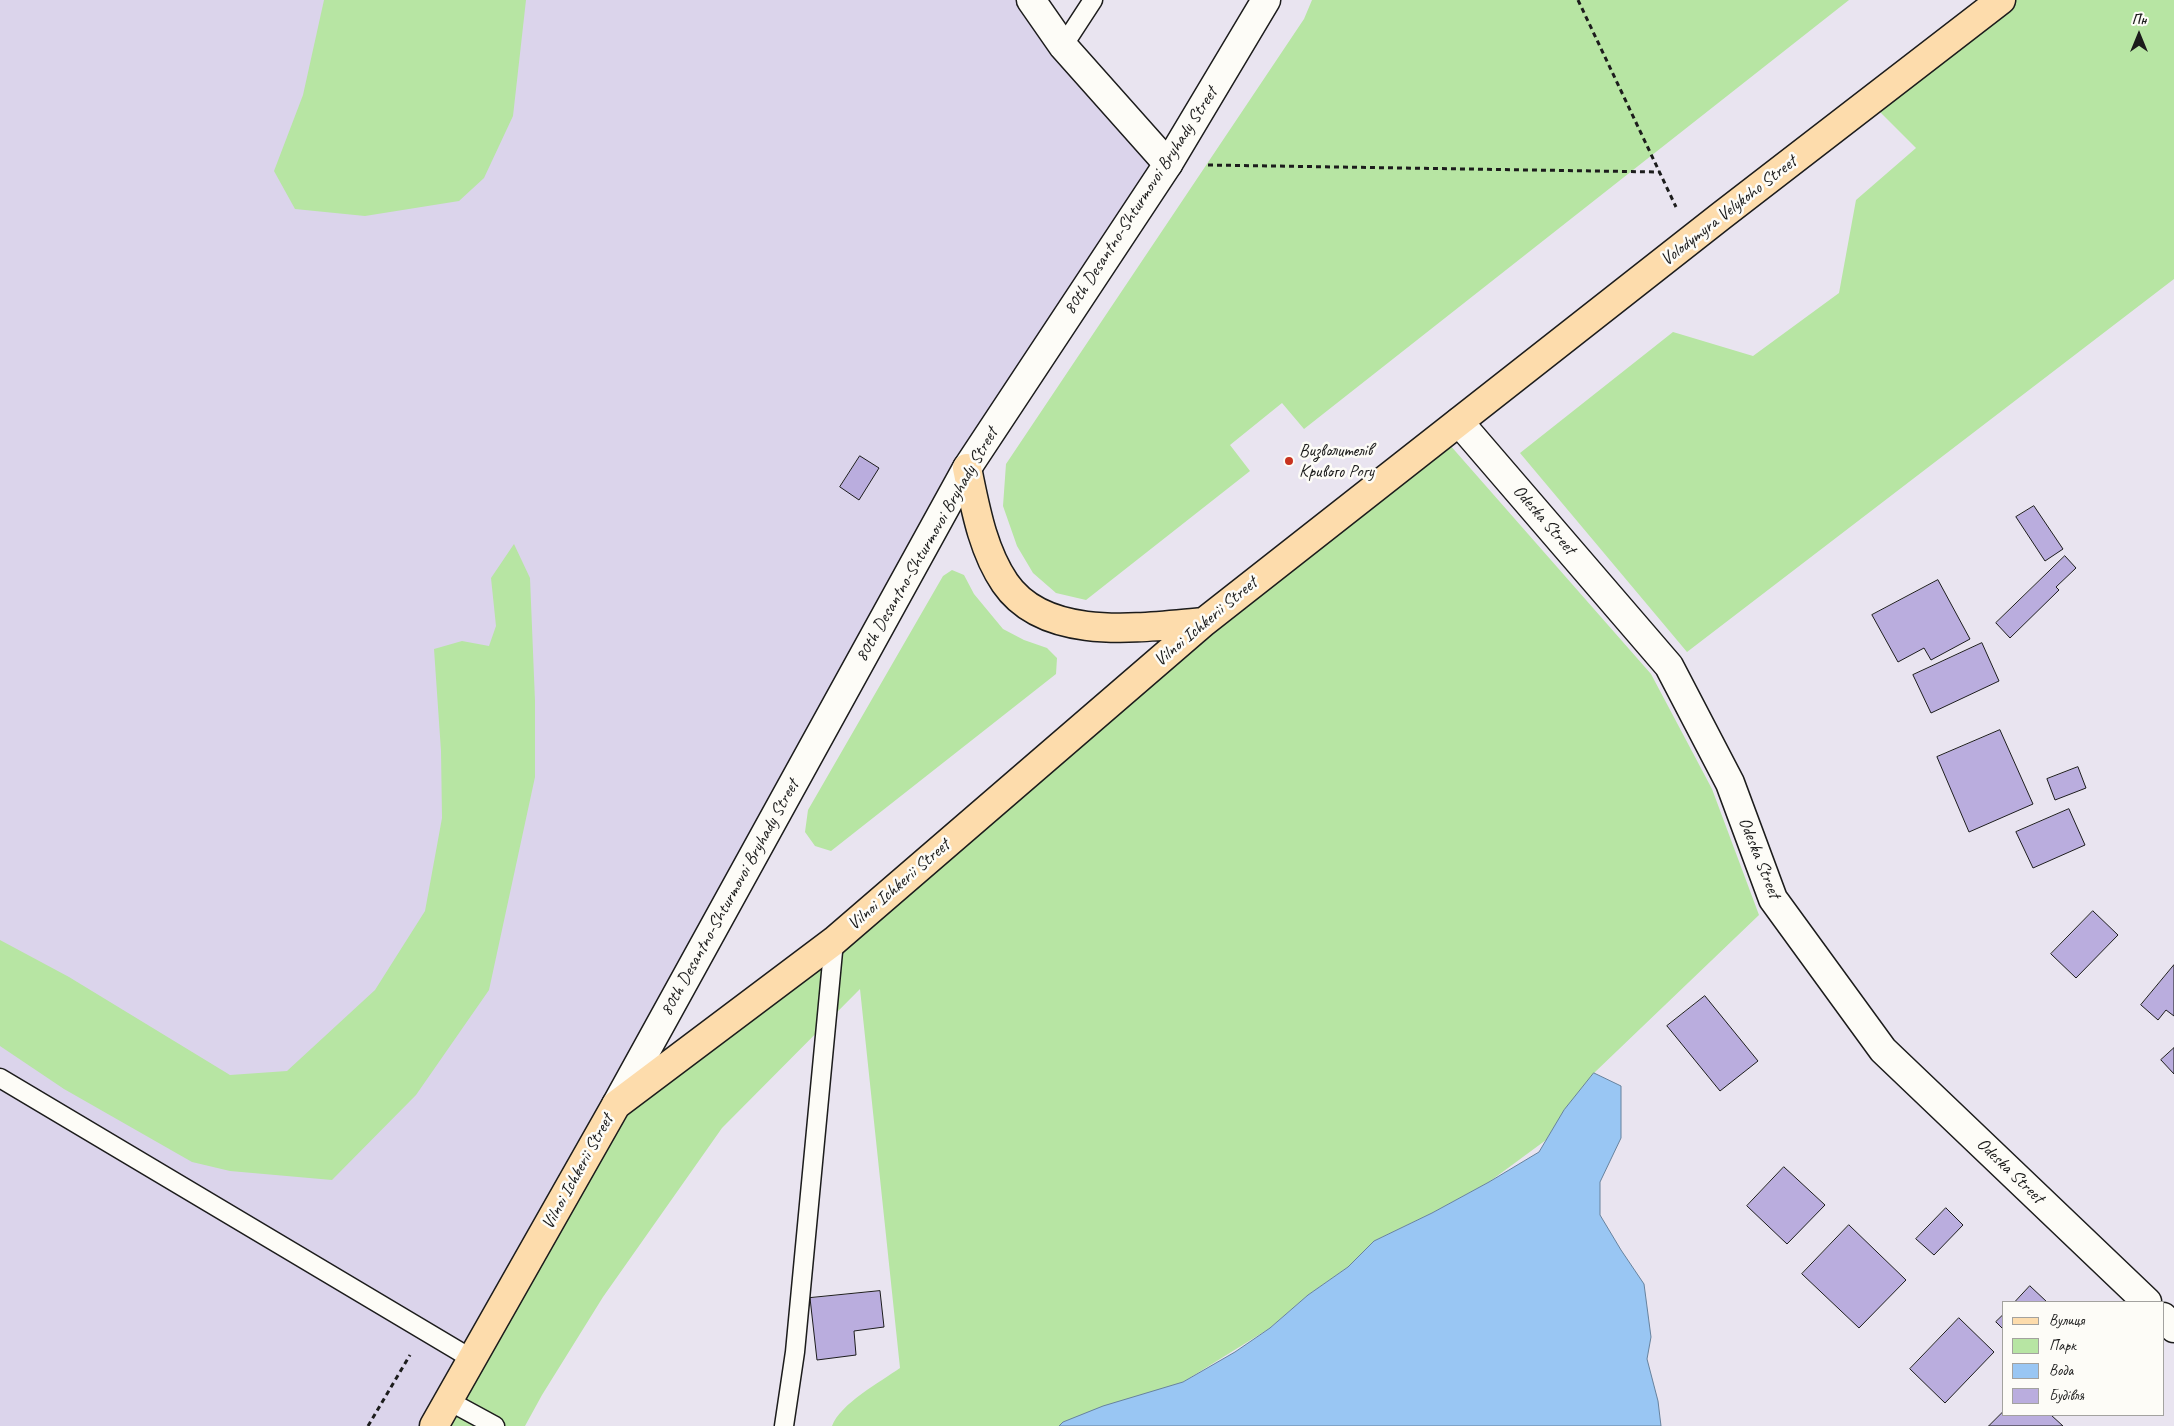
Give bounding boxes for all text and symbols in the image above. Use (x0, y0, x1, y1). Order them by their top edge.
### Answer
north arrow (2114, 10, 2164, 60)
text: Пн (2132, 11, 2146, 28)
street label: 80th Desantno-Shturmovoi Bryhady Street (1059, 83, 1223, 319)
street label: Volodymyra Velykoho Street (1657, 151, 1801, 271)
street label: 80th Desantno-Shturmovoi Bryhady Street (851, 424, 1003, 666)
place label: Визволителів Кривого Рогу (1299, 440, 1374, 482)
marker: Визволителів Кривого Рогу (1283, 455, 1295, 467)
street label: Odeska Street (1508, 481, 1580, 559)
street label: Vilnoi Ichkerii Street (1150, 573, 1262, 671)
street label: 80th Desantno-Shturmovoi Bryhady Street (656, 776, 804, 1020)
street label: Odeska Street (1733, 814, 1785, 902)
street label: Vilnoi Ichkerii Street (844, 835, 954, 935)
street label: Vilnoi Ichkerii Street (537, 1111, 619, 1233)
street label: Odeska Street (1972, 1134, 2048, 1208)
legend (2002, 1301, 2164, 1416)
text: Вулиця (2049, 1311, 2085, 1330)
text: Парк (2049, 1336, 2076, 1355)
text: Вода (2049, 1361, 2073, 1380)
text: Будівля (2049, 1386, 2084, 1405)

